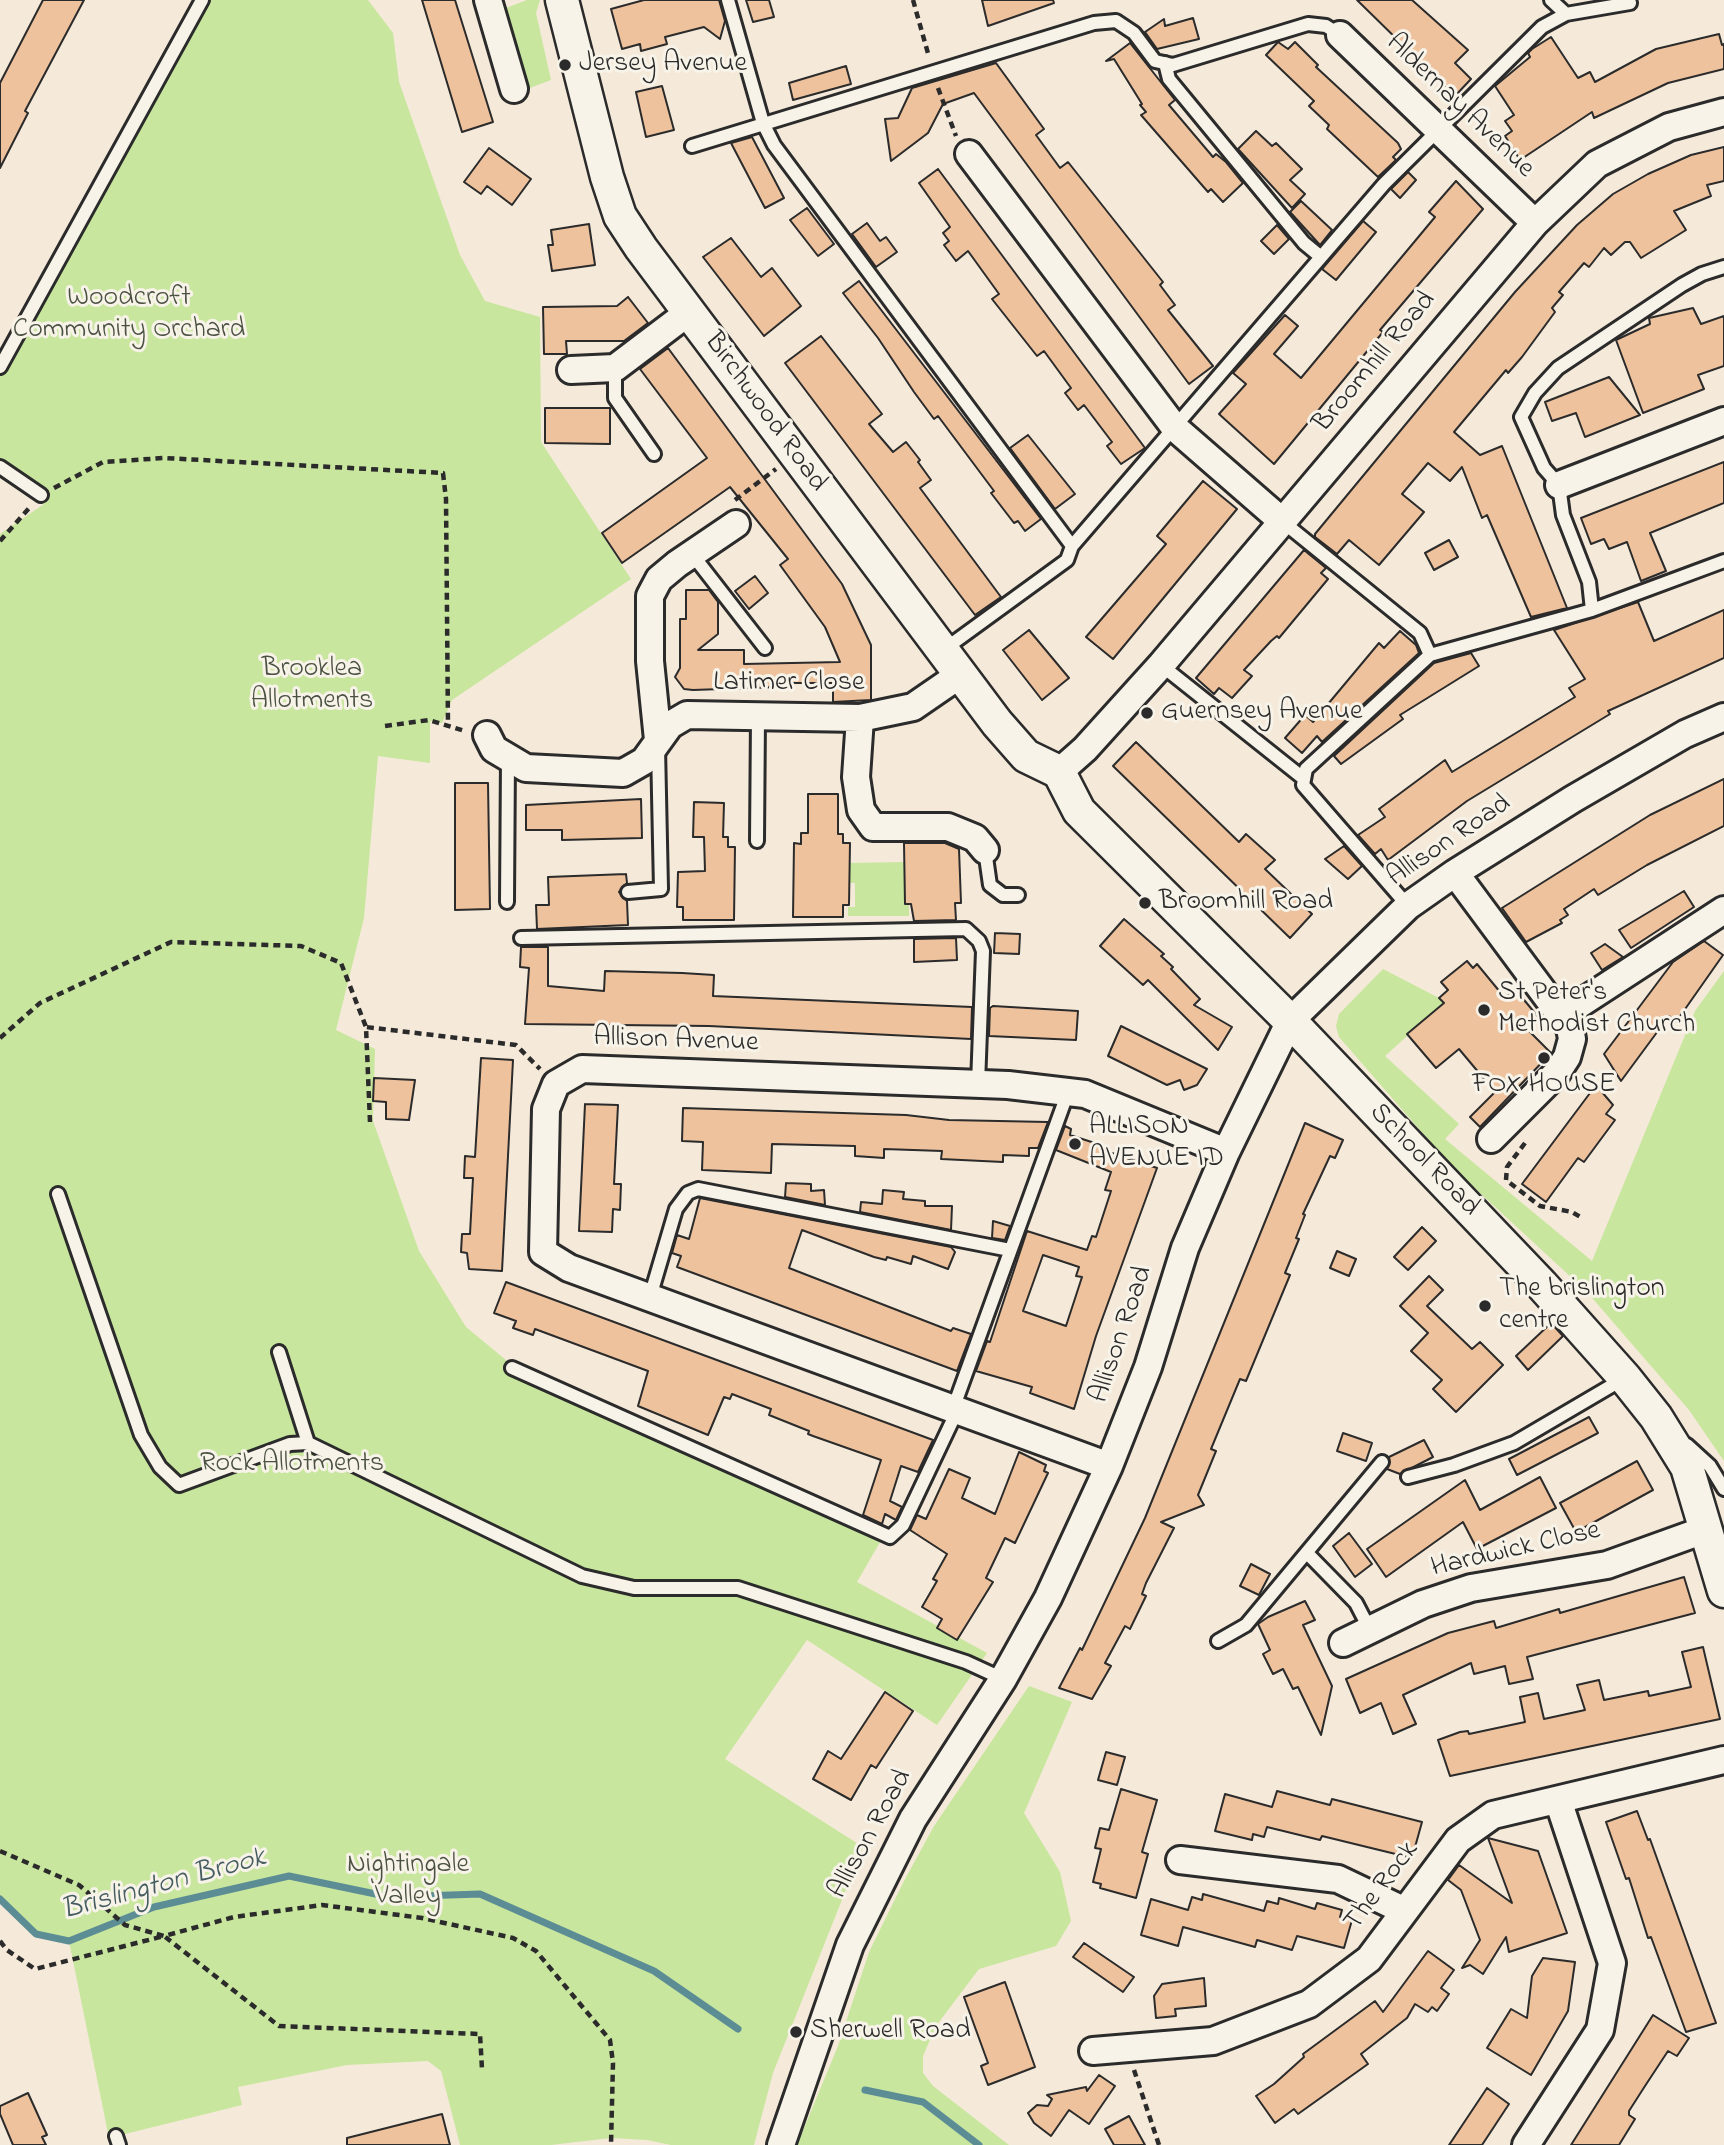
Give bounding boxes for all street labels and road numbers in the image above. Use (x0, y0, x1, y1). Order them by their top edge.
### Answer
street label: Aldernay Avenue (1378, 27, 1540, 187)
street label: Broomhill Road (1307, 286, 1445, 440)
street label: Birchwood Road (695, 327, 833, 499)
street label: Latimer Close (713, 667, 865, 701)
street label: Allison Road (1382, 788, 1518, 896)
street label: Allison Avenue (593, 1022, 759, 1062)
street label: School Road (1361, 1097, 1485, 1225)
street label: Allison Road (1084, 1262, 1162, 1408)
street label: Hardwick Close (1428, 1515, 1604, 1587)
street label: Allison Road (823, 1765, 921, 1905)
street label: The Rock (1338, 1836, 1428, 1938)

